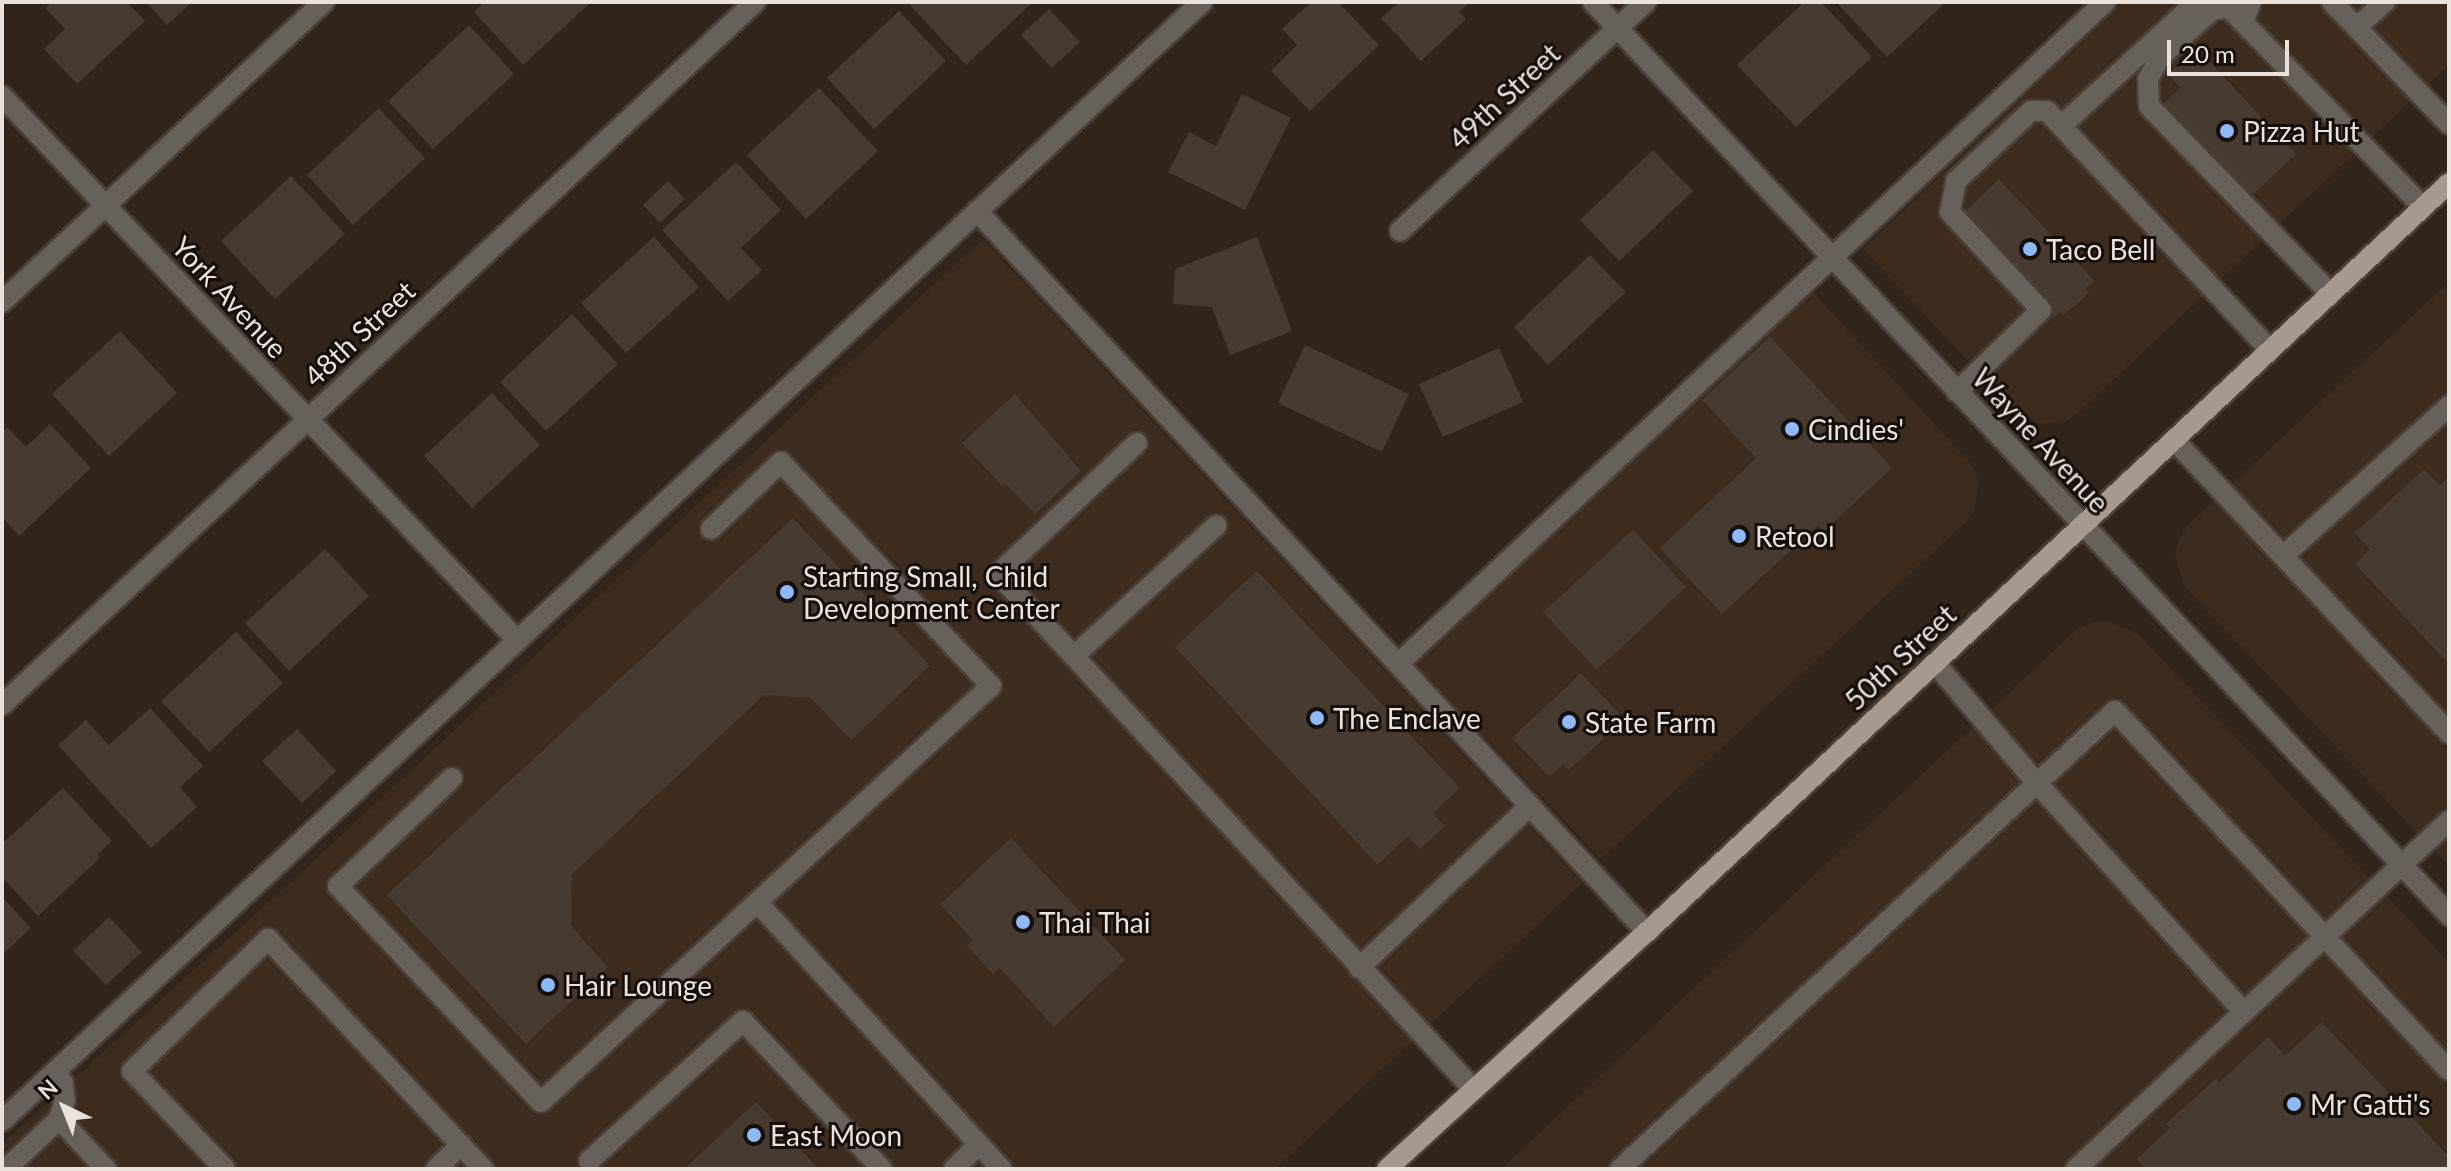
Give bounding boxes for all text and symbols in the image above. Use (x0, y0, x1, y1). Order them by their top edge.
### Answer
scale bar (2171, 24, 2293, 74)
street label: 49th Street (1442, 36, 1566, 156)
text: 20 m (2181, 39, 2235, 68)
place label: Pizza Hut (2243, 114, 2360, 148)
marker: Pizza Hut (2218, 122, 2236, 140)
street label: York Avenue (165, 229, 295, 365)
place label: Taco Bell (2046, 232, 2155, 266)
marker: Taco Bell (2021, 240, 2039, 258)
street label: 48th Street (297, 273, 421, 393)
street label: Wayne Avenue (1965, 361, 2117, 519)
place label: Cindies' (1808, 412, 1904, 446)
marker: Cindies' (1783, 420, 1801, 438)
place label: Retool (1755, 519, 1835, 553)
marker: Retool (1730, 527, 1748, 545)
place label: Starting Small, Child Development Center (803, 559, 1060, 625)
marker: Starting Small, Child Development Center (778, 583, 796, 601)
street label: 50th Street (1838, 597, 1962, 717)
place label: The Enclave (1333, 701, 1481, 735)
place label: State Farm (1585, 705, 1716, 739)
marker: The Enclave (1308, 709, 1326, 727)
marker: State Farm (1560, 713, 1578, 731)
place label: Thai Thai (1039, 905, 1151, 939)
marker: Thai Thai (1014, 913, 1032, 931)
place label: Hair Lounge (564, 968, 713, 1002)
marker: Hair Lounge (539, 976, 557, 994)
north arrow (24, 1067, 104, 1147)
text: N (32, 1073, 63, 1105)
place label: Mr Gatti's (2310, 1087, 2431, 1121)
marker: Mr Gatti's (2285, 1095, 2303, 1113)
place label: East Moon (770, 1118, 902, 1152)
marker: East Moon (745, 1126, 763, 1144)

